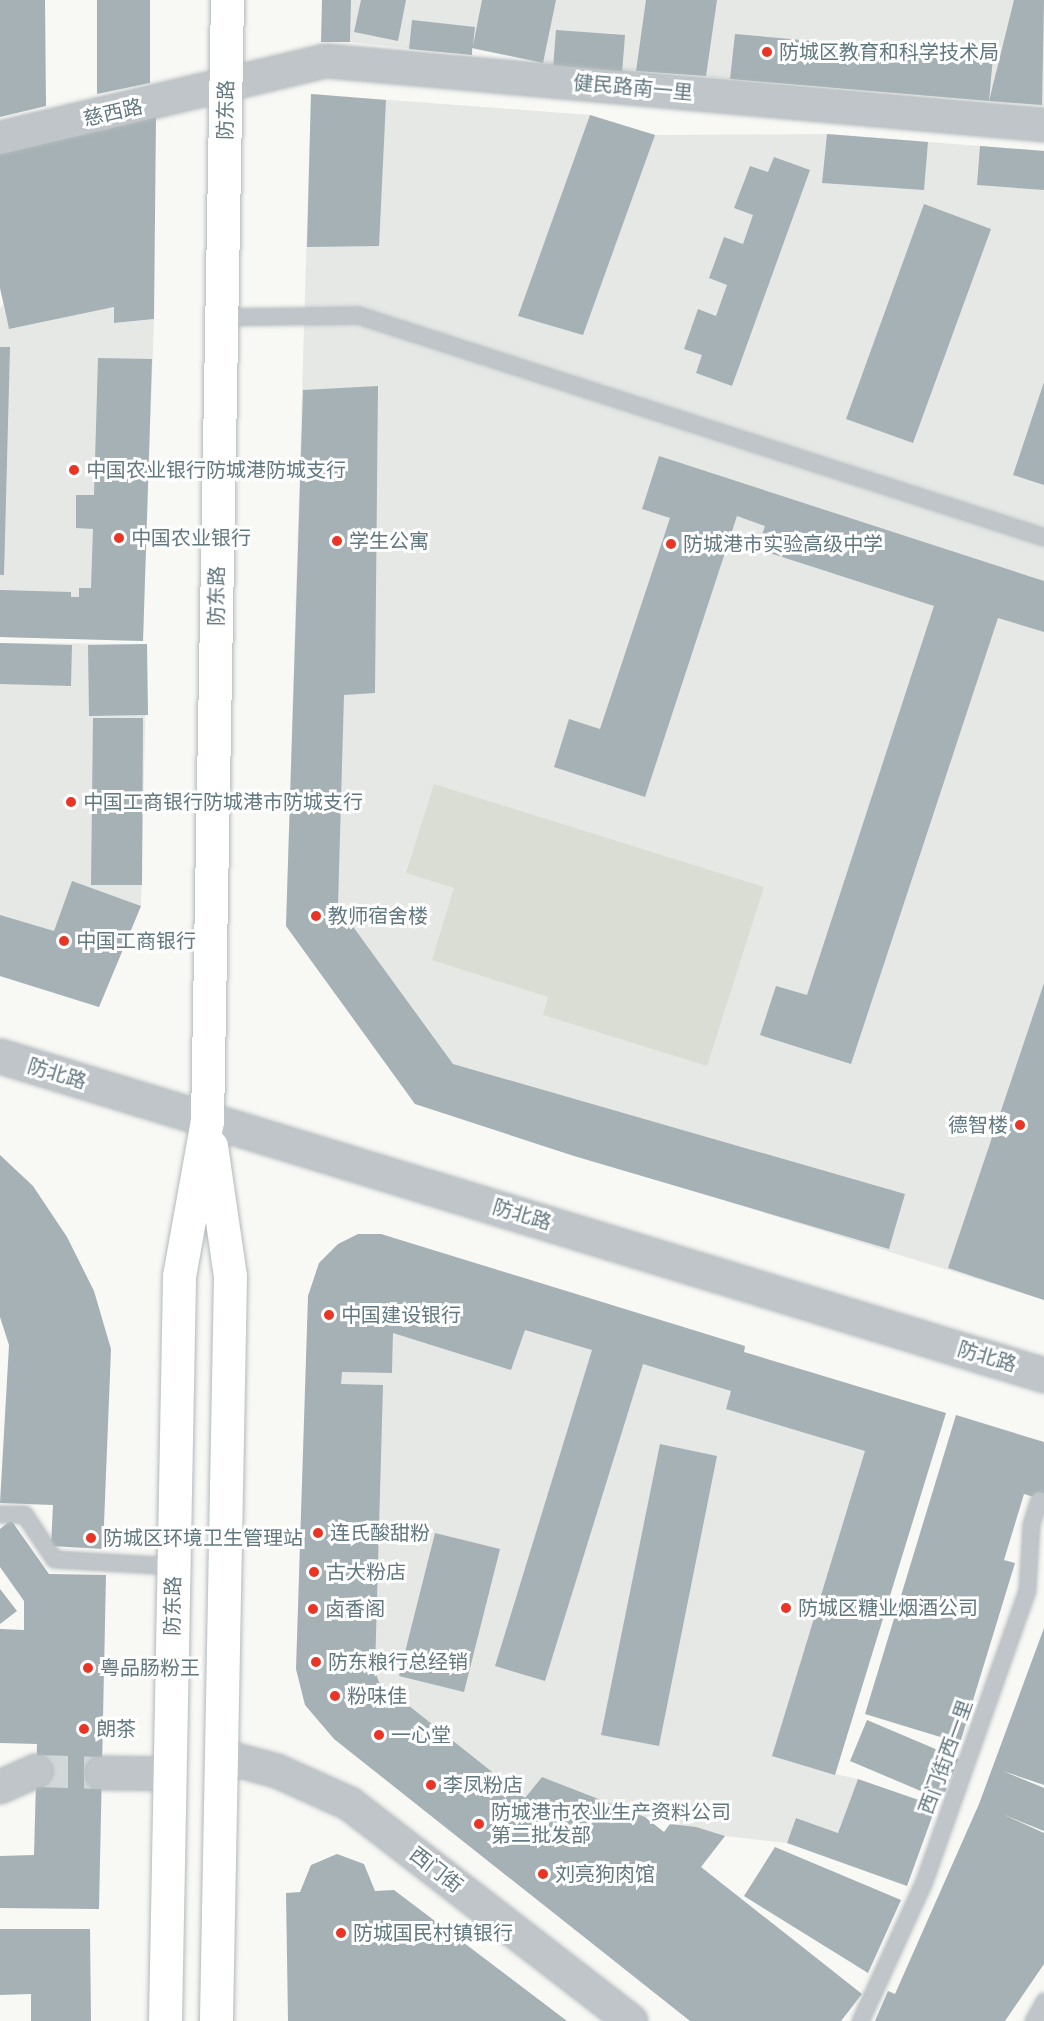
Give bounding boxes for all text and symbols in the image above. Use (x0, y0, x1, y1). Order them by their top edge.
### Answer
place label: 防城区教育和科学技术局 (779, 40, 999, 64)
marker: 防城区教育和科学技术局 (760, 45, 774, 59)
street label: 健民路南一里 (572, 71, 694, 105)
street label: 防东路 (213, 80, 239, 140)
street label: 慈西路 (81, 95, 145, 131)
place label: 中国农业银行防城港防城支行 (86, 458, 346, 482)
marker: 中国农业银行防城港防城支行 (67, 463, 81, 477)
place label: 中国农业银行 (131, 526, 251, 550)
place label: 学生公寓 (349, 529, 429, 553)
marker: 中国农业银行 (112, 531, 126, 545)
place label: 防城港市实验高级中学 (683, 532, 883, 556)
marker: 学生公寓 (330, 534, 344, 548)
marker: 防城港市实验高级中学 (664, 537, 678, 551)
street label: 防东路 (204, 566, 230, 626)
place label: 中国工商银行防城港市防城支行 (83, 790, 363, 814)
marker: 中国工商银行防城港市防城支行 (64, 795, 78, 809)
place label: 教师宿舍楼 (328, 904, 428, 928)
marker: 教师宿舍楼 (309, 909, 323, 923)
place label: 中国工商银行 (76, 929, 196, 953)
marker: 中国工商银行 (57, 934, 71, 948)
street label: 防北路 (25, 1054, 89, 1094)
place label: 德智楼 (948, 1113, 1008, 1137)
marker: 德智楼 (1013, 1118, 1027, 1132)
street label: 防北路 (490, 1195, 554, 1235)
place label: 中国建设银行 (341, 1303, 461, 1327)
marker: 中国建设银行 (322, 1308, 336, 1322)
street label: 防北路 (955, 1337, 1019, 1377)
place label: 连氏酸甜粉 (330, 1521, 430, 1545)
place label: 防城区环境卫生管理站 (103, 1526, 303, 1550)
marker: 连氏酸甜粉 (311, 1526, 325, 1540)
marker: 防城区环境卫生管理站 (84, 1531, 98, 1545)
place label: 古大粉店 (326, 1560, 406, 1584)
marker: 古大粉店 (307, 1565, 321, 1579)
street label: 防东路 (160, 1576, 186, 1636)
place label: 防城区糖业烟酒公司 (798, 1596, 978, 1620)
place label: 卤香阁 (325, 1597, 385, 1621)
marker: 防城区糖业烟酒公司 (779, 1601, 793, 1615)
marker: 卤香阁 (306, 1602, 320, 1616)
place label: 防东粮行总经销 (328, 1650, 468, 1674)
marker: 防东粮行总经销 (309, 1655, 323, 1669)
place label: 粤品肠粉王 (100, 1656, 200, 1680)
marker: 粤品肠粉王 (81, 1661, 95, 1675)
place label: 粉味佳 (347, 1684, 407, 1708)
marker: 粉味佳 (328, 1689, 342, 1703)
street label: 西门街西一里 (914, 1697, 978, 1817)
place label: 朗茶 (96, 1717, 136, 1741)
marker: 朗茶 (77, 1722, 91, 1736)
place label: 一心堂 (391, 1723, 451, 1747)
marker: 一心堂 (372, 1728, 386, 1742)
place label: 李凤粉店 (443, 1773, 523, 1797)
marker: 李凤粉店 (424, 1778, 438, 1792)
place label: 防城港市农业生产资料公司 第二批发部 (491, 1800, 731, 1847)
marker: 防城港市农业生产资料公司 第二批发部 (472, 1817, 486, 1831)
street label: 西门街 (405, 1842, 467, 1898)
place label: 刘亮狗肉馆 (555, 1862, 655, 1886)
marker: 刘亮狗肉馆 (536, 1867, 550, 1881)
place label: 防城国民村镇银行 (353, 1921, 513, 1945)
marker: 防城国民村镇银行 (334, 1926, 348, 1940)

